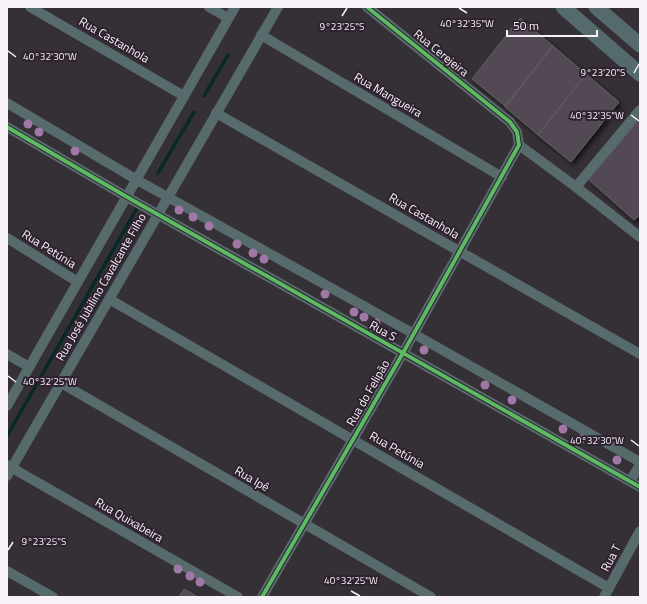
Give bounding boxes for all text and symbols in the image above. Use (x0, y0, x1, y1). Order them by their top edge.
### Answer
street label: Rua Castanhola (75, 12, 153, 67)
scale bar (507, 12, 597, 38)
text: 40°32'35"W (440, 16, 494, 31)
text: 50 m (513, 16, 539, 35)
text: 9°23'25"S (320, 19, 364, 34)
street label: Rua Cerejeira (410, 24, 473, 81)
text: 40°32'30"W (23, 49, 77, 64)
text: 9°23'20"S (581, 65, 625, 80)
street label: Rua Mangueira (350, 67, 426, 122)
text: 40°32'35"W (570, 108, 624, 123)
street label: Rua Castanhola (385, 188, 463, 243)
street label: Rua José Jubilino Cavalcante Filho (50, 209, 151, 364)
street label: Rua Petúnia (18, 224, 80, 273)
street label: Rua S (366, 315, 400, 346)
street label: Rua do Felipão (341, 356, 394, 430)
text: 40°32'25"W (23, 374, 77, 389)
street label: Rua Petúnia (366, 426, 428, 473)
text: 40°32'30"W (570, 433, 624, 448)
street label: Rua Ipê (231, 461, 273, 496)
street label: Rua Quixabeira (92, 492, 167, 547)
text: 9°23'25"S (22, 534, 66, 549)
street label: Rua T (595, 540, 626, 575)
text: 40°32'25"W (324, 573, 378, 588)

